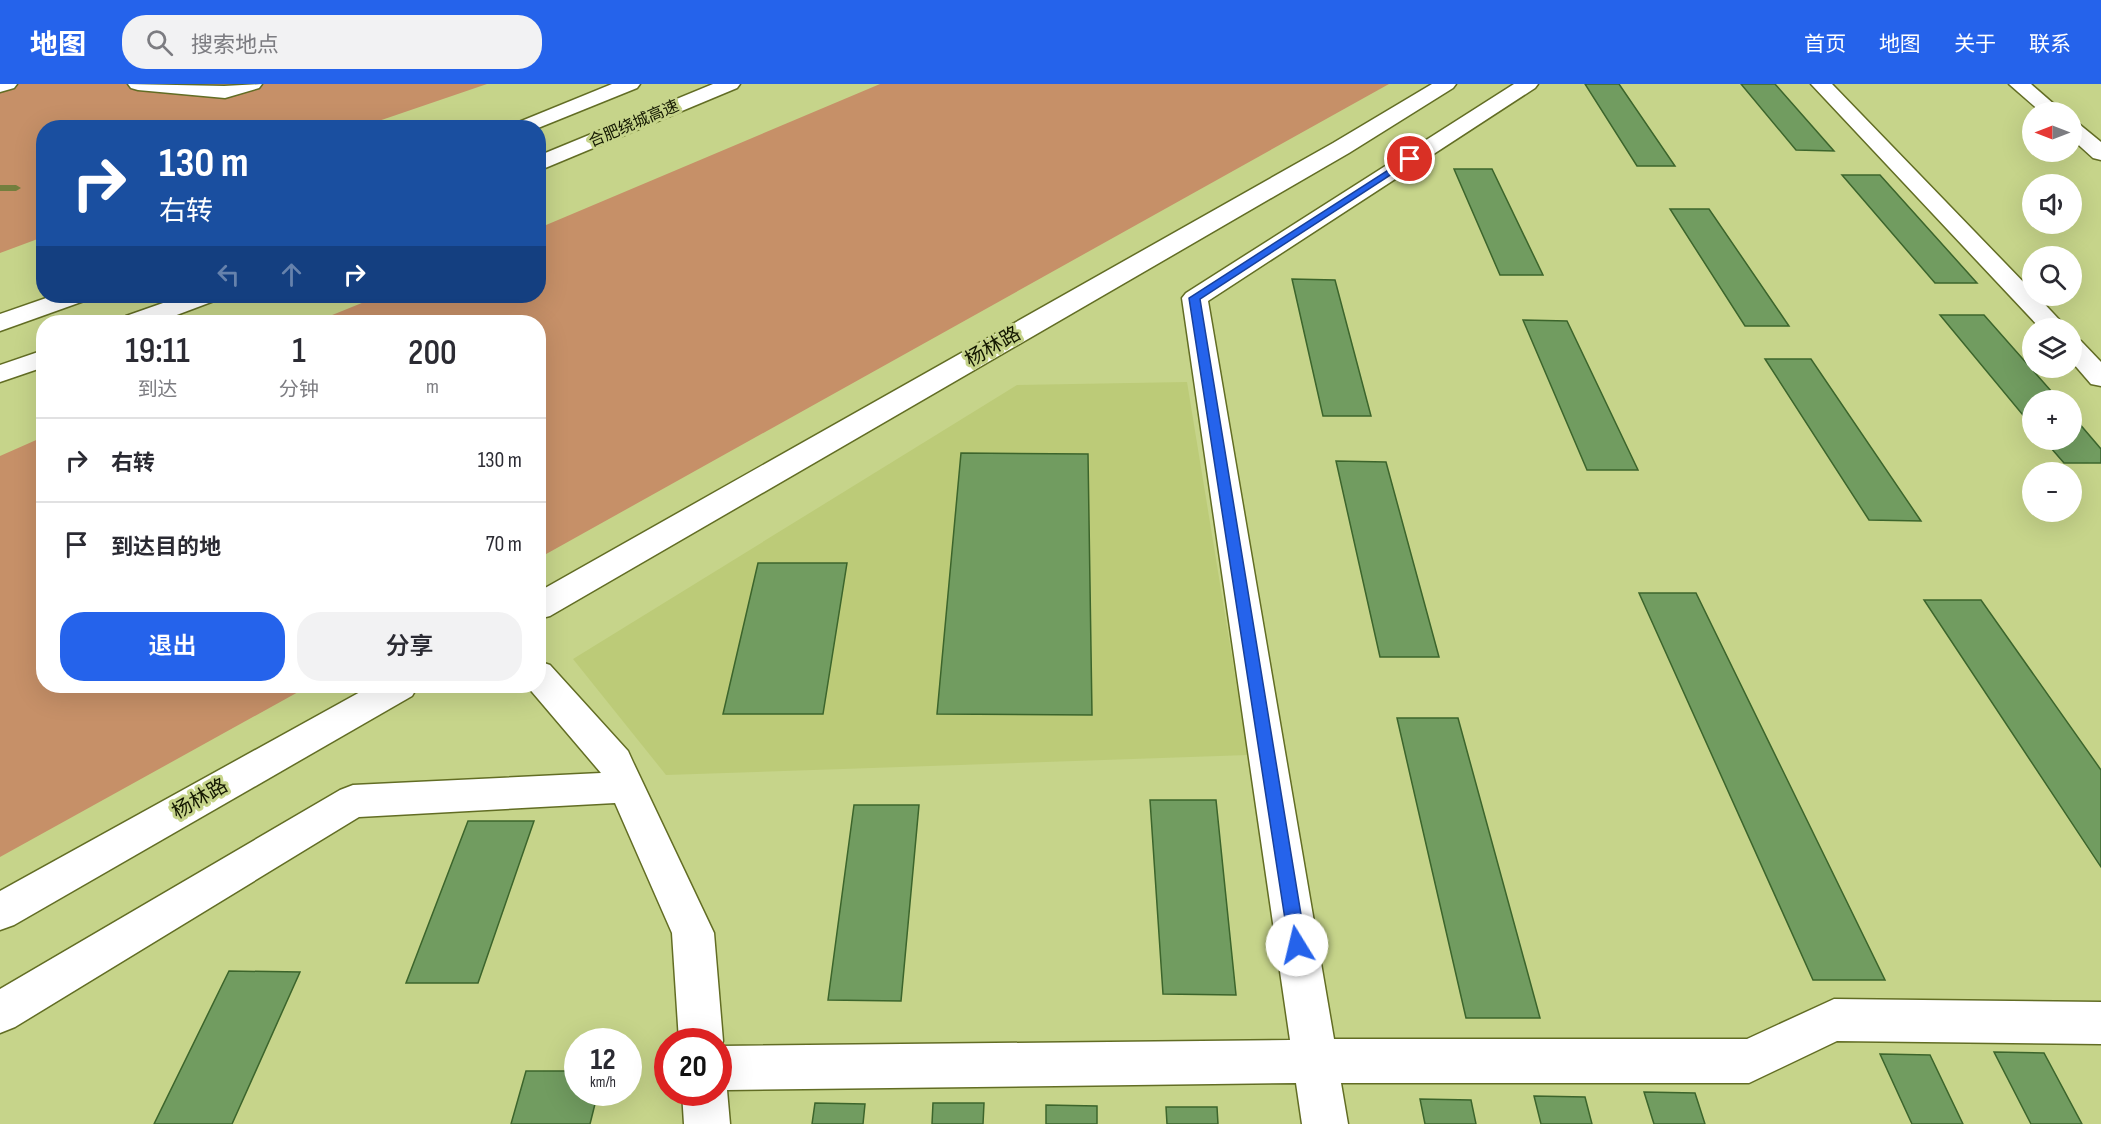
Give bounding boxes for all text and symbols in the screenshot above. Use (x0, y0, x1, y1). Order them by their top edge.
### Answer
search box (122, 15, 542, 69)
icon: search (143, 26, 176, 59)
text: 地图 (30, 29, 86, 62)
text: 搜索地点 (191, 32, 279, 59)
text: 首页 (1804, 32, 1846, 57)
text: 地图 (1879, 32, 1921, 57)
text: 关于 (1954, 32, 1996, 57)
text: 联系 (2029, 32, 2071, 57)
street label: 合肥绕城高速 (586, 96, 682, 152)
north arrow (2022, 102, 2082, 162)
map controls (2022, 102, 2082, 522)
pin (1384, 133, 1435, 184)
text: 130 m (159, 138, 249, 189)
icon: arrive (1393, 142, 1426, 175)
icon: right (60, 144, 138, 222)
button: sound (2022, 174, 2082, 234)
text: 右转 (159, 196, 213, 228)
button: search (2022, 246, 2082, 306)
icon: left (212, 258, 245, 291)
icon: ahead (275, 258, 308, 291)
icon: right (338, 258, 371, 291)
button: layers (2022, 318, 2082, 378)
street label: 杨林路 (961, 322, 1025, 372)
text: 19:11 (125, 330, 190, 373)
text: 1 (292, 330, 306, 373)
text: 200 (408, 332, 457, 375)
text: m (426, 375, 439, 399)
text: 到达 (137, 378, 177, 402)
text: 分钟 (279, 378, 319, 402)
button: + (2022, 390, 2082, 450)
icon: right (60, 444, 93, 477)
text: 130 m (478, 447, 522, 474)
text: 右转 (111, 450, 155, 477)
button: − (2022, 462, 2082, 522)
icon: arrive (60, 528, 93, 561)
text: 70 m (486, 531, 522, 558)
text: 到达目的地 (111, 534, 221, 561)
button: 退出 (60, 612, 285, 681)
button: 分享 (297, 612, 522, 681)
street label: 杨林路 (168, 774, 232, 824)
position arrow (1265, 913, 1329, 977)
speed limit sign: 20 (654, 1028, 732, 1106)
text: 12 (590, 1042, 616, 1078)
text: km/h (590, 1073, 616, 1092)

